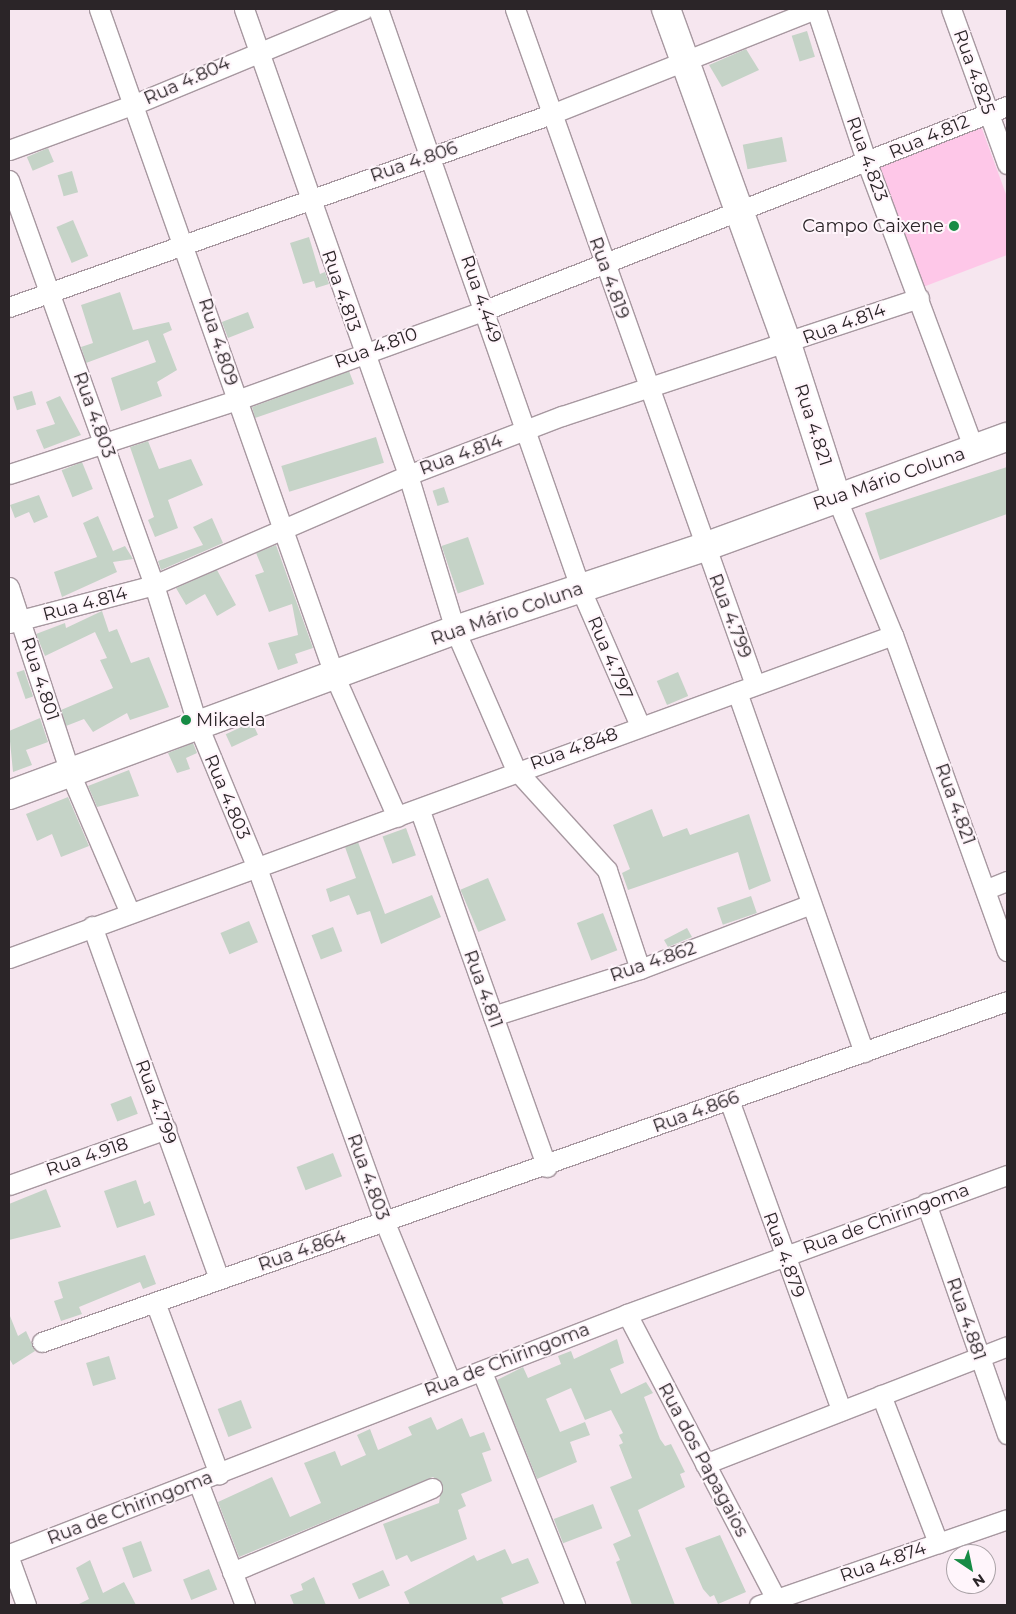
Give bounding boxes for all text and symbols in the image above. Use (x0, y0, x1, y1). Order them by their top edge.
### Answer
street label: Rua 4.825 (949, 27, 999, 117)
street label: Rua 4.804 (141, 52, 233, 110)
street label: Rua 4.812 (886, 110, 972, 164)
street label: Rua 4.823 (842, 114, 892, 204)
street label: Rua 4.806 (367, 137, 461, 187)
place label: Campo Caixene (802, 215, 944, 237)
marker: Campo Caixene (948, 220, 960, 232)
street label: Rua 4.819 (584, 234, 634, 322)
street label: Rua 4.813 (317, 247, 365, 335)
street label: Rua 4.449 (456, 253, 506, 345)
street label: Rua 4.809 (194, 295, 242, 389)
street label: Rua 4.814 (800, 299, 888, 349)
street label: Rua 4.810 (332, 323, 420, 373)
street label: Rua 4.803 (68, 369, 120, 461)
street label: Rua 4.821 (790, 381, 836, 469)
street label: Rua 4.814 (417, 430, 505, 480)
street label: Rua Mário Coluna (810, 443, 968, 515)
street label: Rua 4.799 (704, 571, 756, 661)
street label: Rua Mário Coluna (428, 578, 586, 650)
street label: Rua 4.814 (40, 582, 130, 626)
street label: Rua 4.797 (583, 613, 637, 703)
street label: Rua 4.801 (16, 634, 64, 724)
place label: Mikaela (196, 709, 266, 731)
marker: Mikaela (180, 714, 192, 726)
street label: Rua 4.848 (527, 723, 621, 775)
street label: Rua 4.803 (199, 751, 255, 843)
street label: Rua 4.821 (930, 760, 980, 848)
street label: Rua 4.862 (607, 937, 699, 987)
street label: Rua 4.811 (459, 947, 507, 1031)
street label: Rua 4.799 (131, 1057, 181, 1147)
street label: Rua 4.866 (650, 1086, 742, 1138)
street label: Rua 4.803 (342, 1131, 394, 1223)
street label: Rua 4.918 (43, 1133, 131, 1181)
street label: Rua de Chiringoma (800, 1179, 972, 1259)
street label: Rua 4.879 (759, 1209, 809, 1301)
street label: Rua 4.864 (255, 1226, 349, 1276)
street label: Rua 4.881 (942, 1275, 990, 1363)
street label: Rua de Chiringoma (421, 1318, 593, 1402)
street label: Rua dos Papagaios (653, 1379, 753, 1541)
street label: Rua de Chiringoma (44, 1466, 216, 1550)
street label: Rua 4.874 (837, 1537, 929, 1587)
north arrow (946, 1544, 996, 1594)
text: N (969, 1570, 989, 1591)

